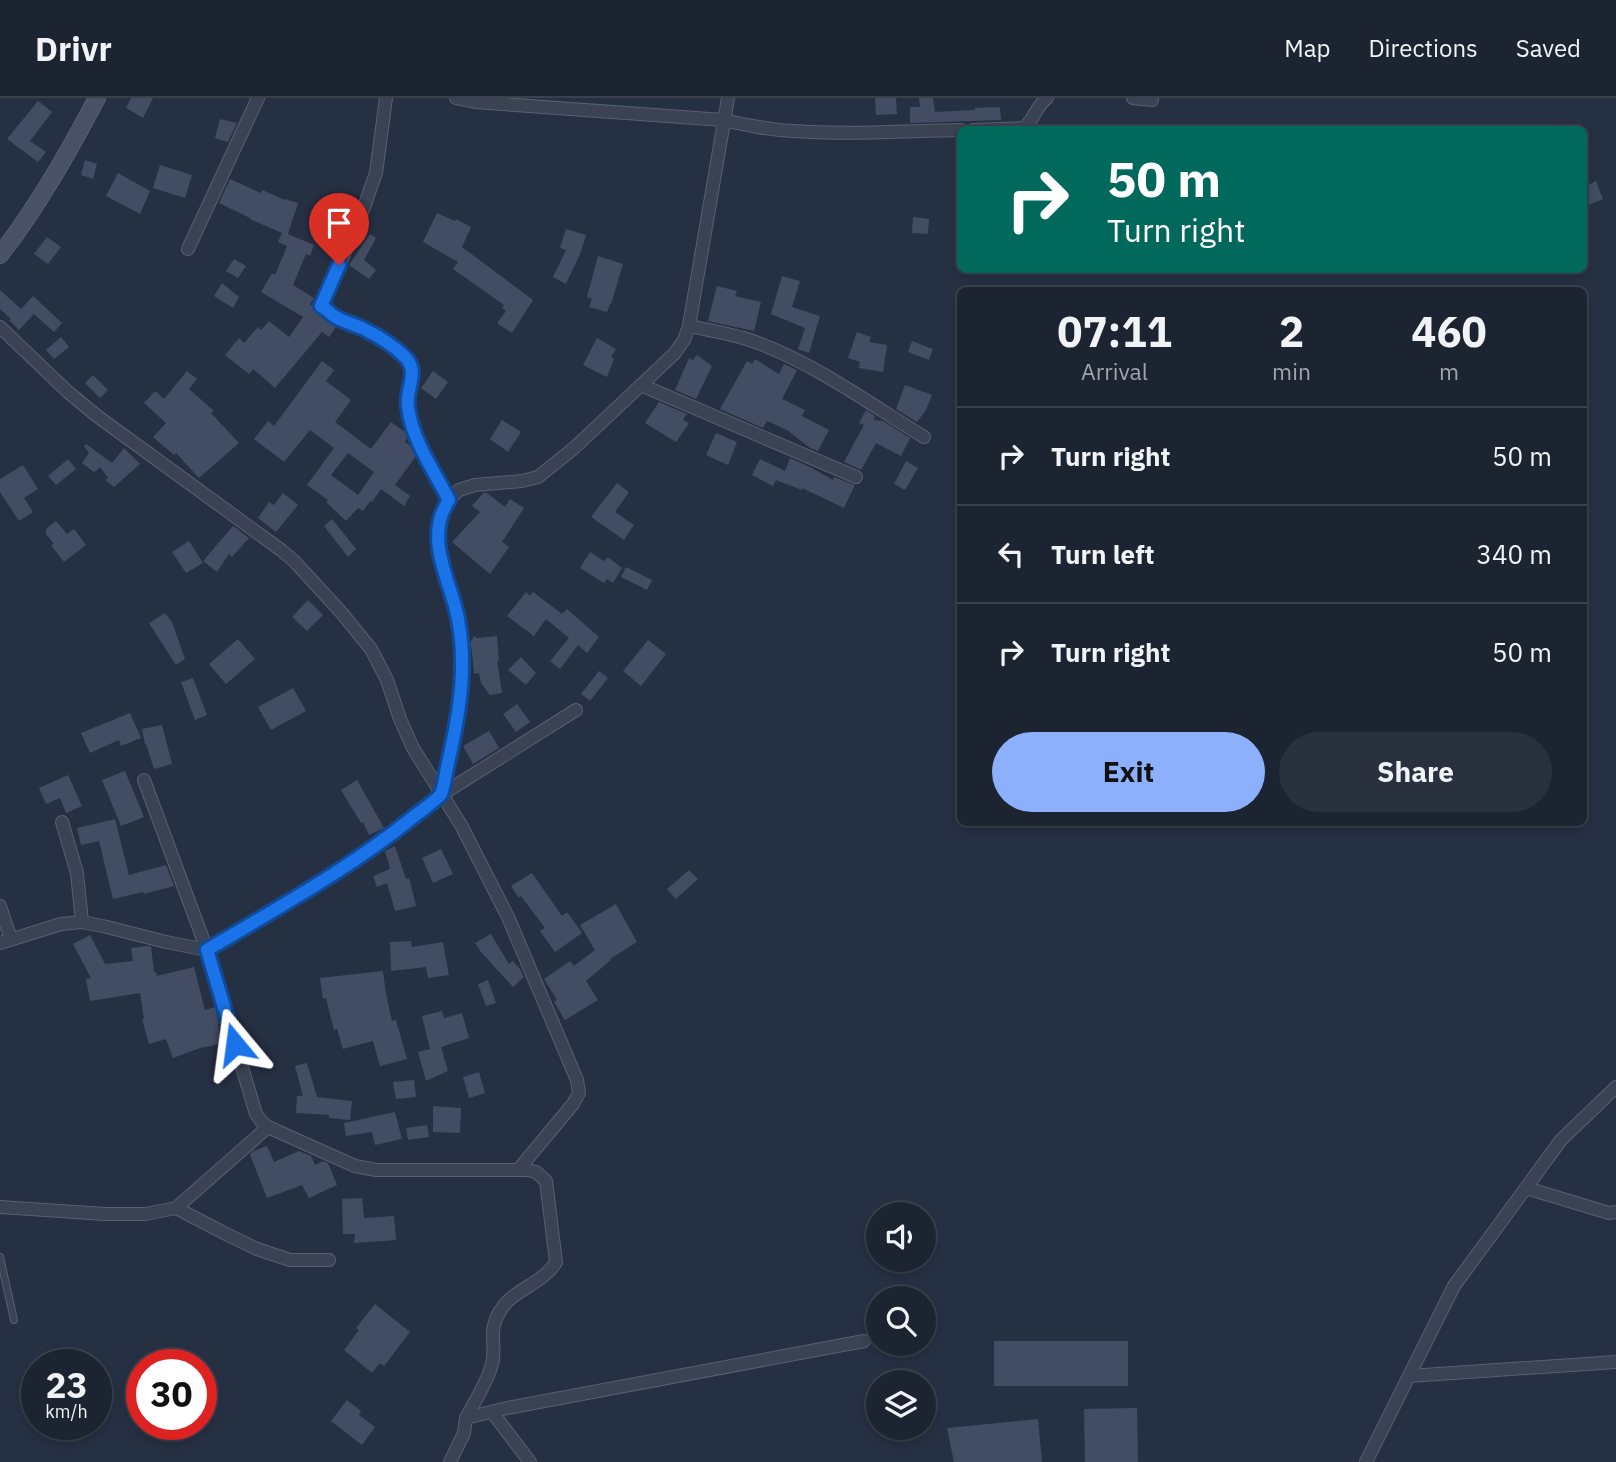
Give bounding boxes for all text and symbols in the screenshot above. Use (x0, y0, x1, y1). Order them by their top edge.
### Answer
text: Drivr (35, 27, 112, 70)
text: Map (1284, 32, 1330, 64)
text: Directions (1368, 32, 1478, 64)
text: Saved (1516, 32, 1581, 64)
text: 50 m (1107, 147, 1221, 210)
icon: right (992, 154, 1083, 245)
pin (309, 193, 369, 265)
icon: arrive (320, 204, 358, 242)
text: Turn right (1107, 209, 1245, 251)
text: 07:11 (1057, 304, 1172, 359)
text: 2 (1279, 304, 1304, 359)
text: 460 (1411, 304, 1487, 359)
text: Arrival (1081, 356, 1148, 386)
text: min (1272, 356, 1311, 386)
text: m (1439, 356, 1459, 386)
icon: right (992, 437, 1030, 475)
text: Turn right (1051, 439, 1170, 473)
text: 50 m (1492, 439, 1552, 473)
icon: left (992, 535, 1030, 573)
text: Turn left (1051, 537, 1154, 571)
text: 340 m (1476, 537, 1552, 571)
icon: right (992, 633, 1030, 671)
text: Turn right (1051, 635, 1170, 669)
text: 50 m (1492, 635, 1552, 669)
button: Exit (992, 732, 1265, 812)
button: Share (1279, 732, 1552, 812)
position arrow (198, 1007, 272, 1081)
map controls (866, 1202, 936, 1440)
button: sound (866, 1202, 936, 1272)
button: search (866, 1286, 936, 1356)
speed limit sign: 30 (126, 1349, 217, 1440)
text: 23 (45, 1362, 88, 1408)
button: layers (866, 1370, 936, 1440)
text: km/h (45, 1400, 88, 1423)

